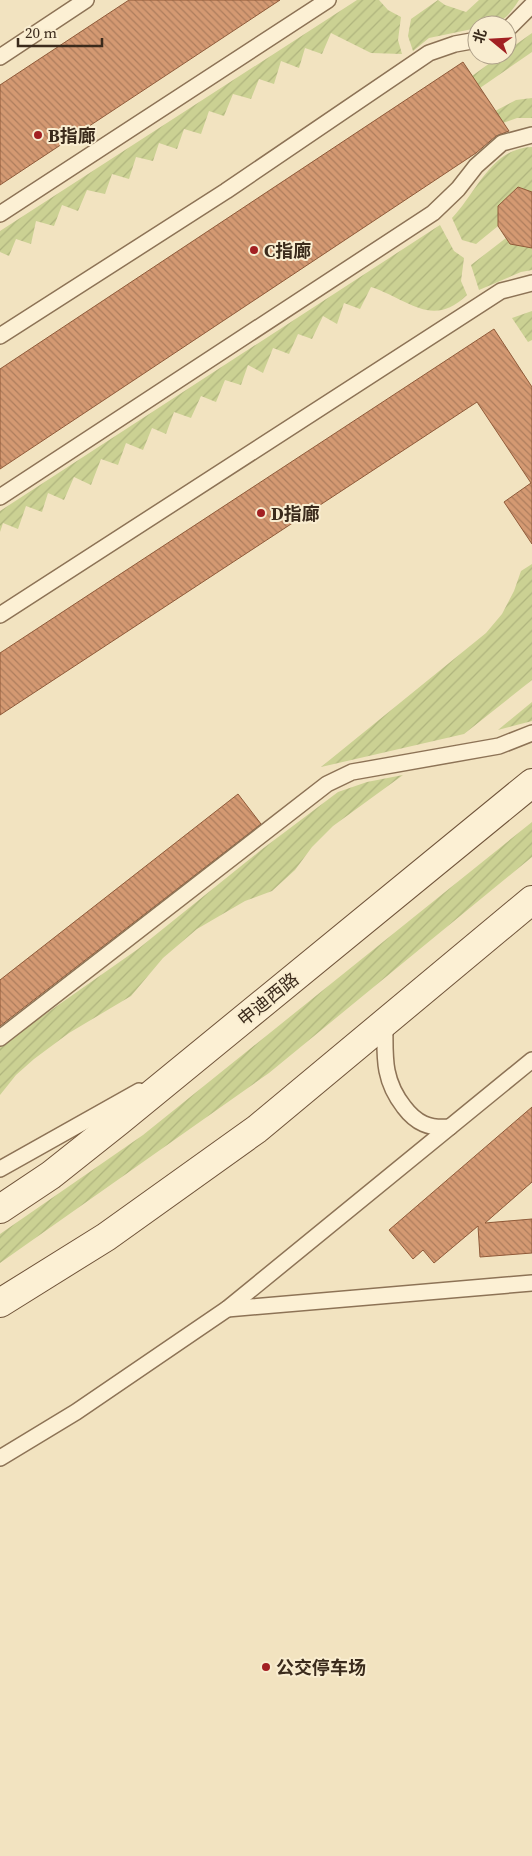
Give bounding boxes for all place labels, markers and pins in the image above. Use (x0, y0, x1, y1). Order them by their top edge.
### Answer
place label: B指廊 (48, 123, 96, 148)
marker: B指廊 (32, 129, 44, 141)
place label: C指廊 (264, 238, 311, 263)
marker: C指廊 (248, 244, 260, 256)
place label: D指廊 (271, 501, 320, 526)
marker: D指廊 (255, 507, 267, 519)
place label: 公交停车场 (276, 1655, 366, 1680)
marker: 公交停车场 (260, 1661, 272, 1673)

